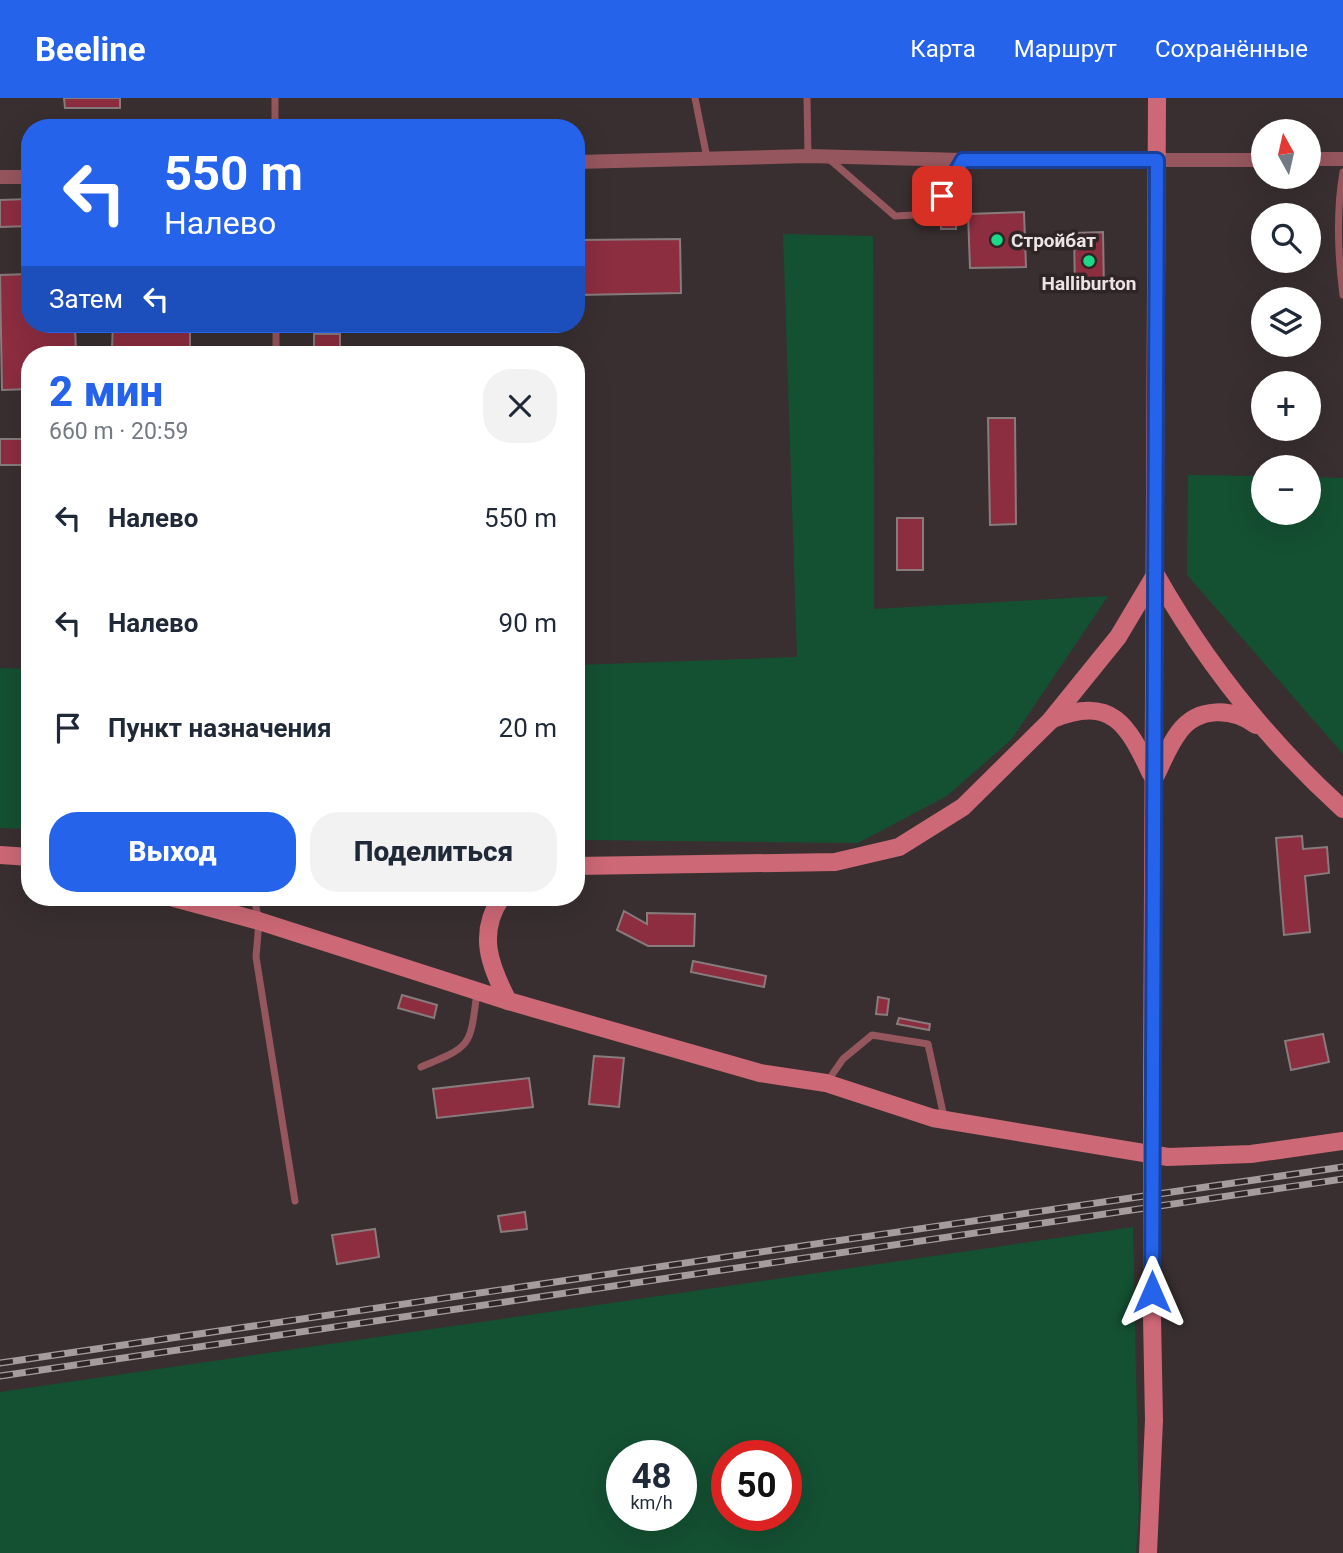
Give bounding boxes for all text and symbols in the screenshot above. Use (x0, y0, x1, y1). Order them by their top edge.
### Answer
text: Beeline (35, 30, 146, 69)
text: Карта (910, 35, 976, 63)
text: Маршрут (1014, 35, 1117, 63)
text: Сохранённые (1155, 35, 1308, 63)
north arrow (1251, 119, 1321, 189)
map controls (1251, 119, 1321, 525)
text: 550 m (164, 145, 303, 202)
icon: left (49, 147, 140, 238)
pin (912, 166, 972, 226)
icon: arrive (923, 177, 961, 215)
button: search (1251, 203, 1321, 273)
text: Налево (164, 204, 276, 242)
place label: Стройбат (1011, 229, 1096, 252)
marker: Стройбат (989, 232, 1005, 248)
marker: Halliburton (1081, 253, 1097, 269)
place label: Halliburton (1042, 272, 1136, 295)
icon: left (137, 280, 175, 318)
text: Затем (49, 284, 123, 314)
button: layers (1251, 287, 1321, 357)
text: 2 мин (49, 367, 163, 416)
button: close (483, 369, 557, 443)
button: + (1251, 371, 1321, 441)
text: 660 m · 20:59 (49, 418, 188, 445)
button: − (1251, 455, 1321, 525)
icon: left (49, 499, 87, 537)
text: Налево (108, 503, 198, 533)
text: 550 m (484, 503, 557, 533)
icon: left (49, 604, 87, 642)
text: Налево (108, 608, 198, 638)
text: 90 m (499, 608, 557, 638)
icon: arrive (49, 709, 87, 747)
text: Пункт назначения (108, 713, 332, 743)
text: 20 m (499, 713, 557, 743)
button: Выход (49, 812, 296, 892)
button: Поделиться (310, 812, 557, 892)
position arrow (1115, 1255, 1189, 1329)
speed limit sign: 50 (711, 1440, 802, 1531)
text: 48 (631, 1456, 672, 1497)
text: km/h (630, 1492, 673, 1513)

